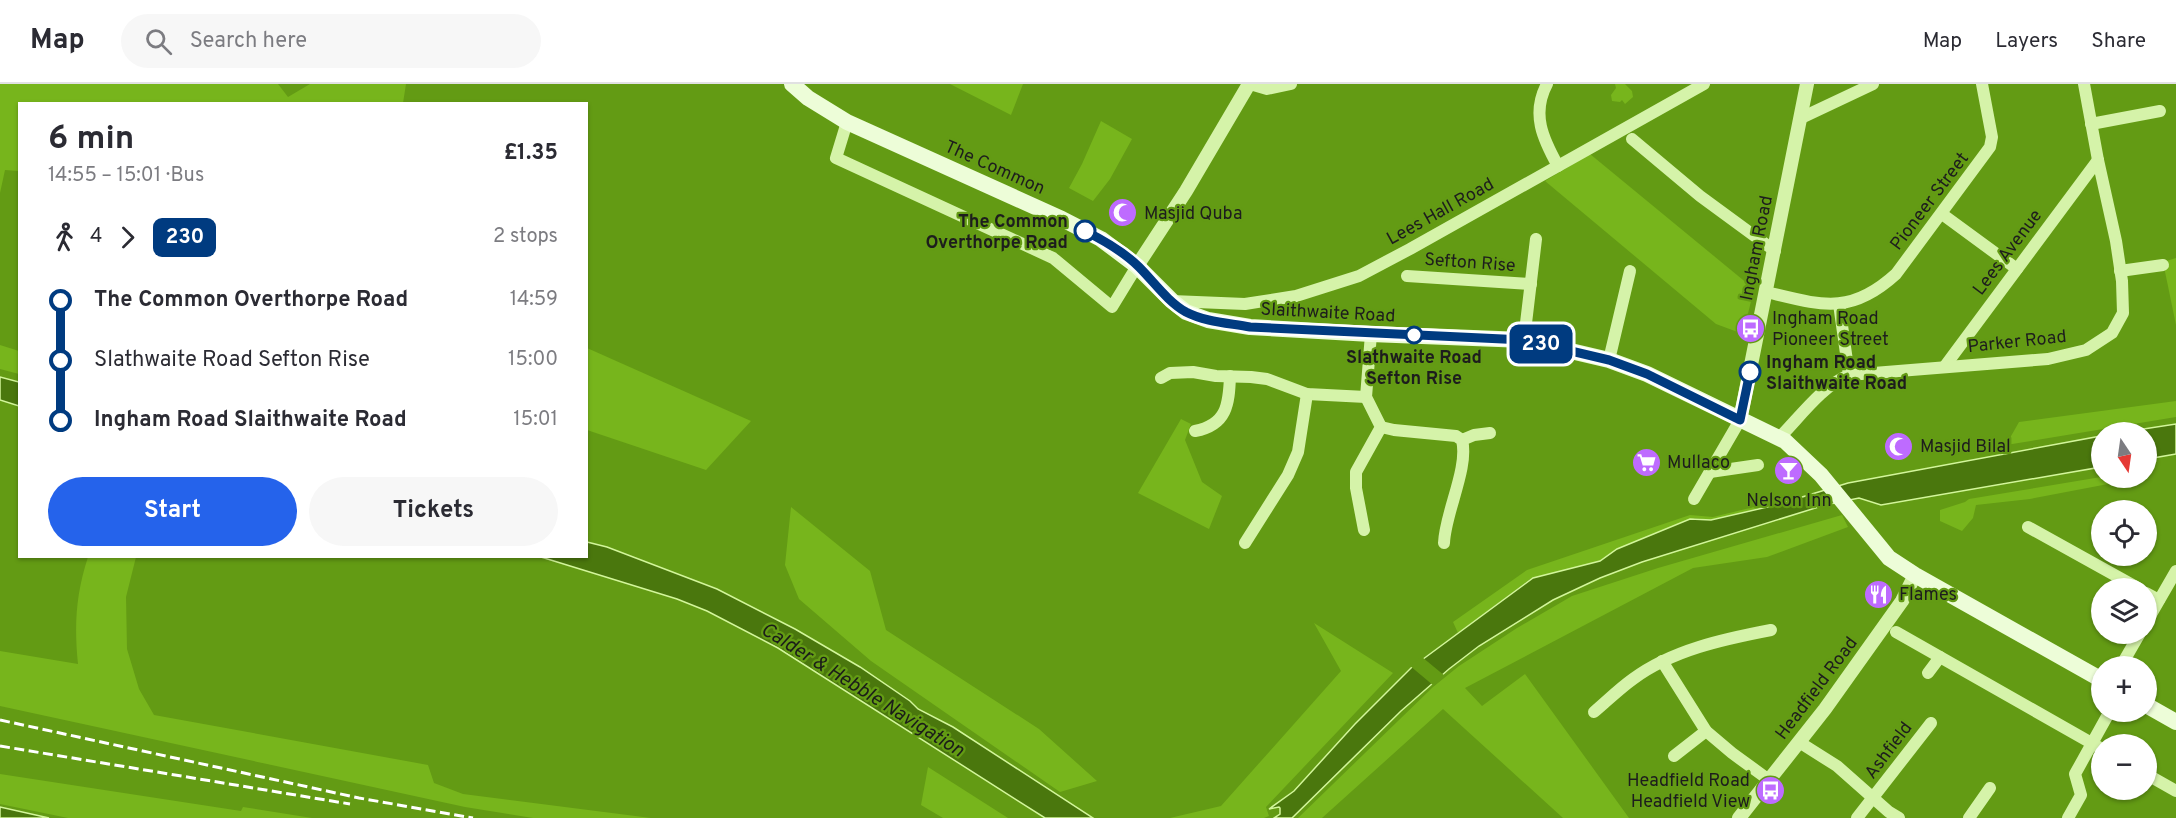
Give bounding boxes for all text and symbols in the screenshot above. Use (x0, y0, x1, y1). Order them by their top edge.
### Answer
search box (121, 14, 541, 68)
text: Map (30, 23, 85, 59)
icon: search (142, 25, 175, 58)
text: Search here (190, 28, 307, 55)
text: Map (1923, 28, 1962, 55)
text: Layers (1995, 28, 2058, 55)
text: Share (2091, 28, 2146, 55)
text: 6 min (48, 119, 134, 161)
street label: The Common (941, 136, 1048, 201)
text: £1.35 (504, 140, 558, 167)
street label: Pioneer Street (1886, 148, 1975, 256)
text: 14:55 – 15:01 · Bus (48, 163, 204, 189)
street label: Lees Hall Road (1383, 173, 1498, 251)
street label: Ingham Road (1736, 194, 1779, 303)
mosque icon: Masjid Quba (1107, 197, 1139, 229)
place label: Masjid Quba (1144, 203, 1242, 226)
street label: Lees Avenue (1968, 205, 2048, 300)
place label: The Common Overthorpe Road (925, 211, 1068, 255)
marker: The Common Overthorpe Road (1074, 220, 1096, 242)
icon: walk (48, 221, 81, 254)
icon: forward (111, 221, 144, 254)
text: 4 (90, 224, 102, 250)
text: 230 (165, 224, 204, 251)
text: 2 stops (493, 224, 558, 250)
street label: Sefton Rise (1424, 249, 1516, 278)
text: The Common Overthorpe Road (94, 287, 408, 314)
text: 14:59 (510, 287, 558, 313)
street label: Slaithwaite Road (1260, 298, 1396, 329)
place label: Ingham Road Pioneer Street (1772, 308, 1889, 352)
bus stop icon: Ingham Road Pioneer Street (1735, 312, 1767, 344)
line badge: 230 (1506, 324, 1576, 364)
marker: Slathwaite Road Sefton Rise (1405, 326, 1423, 344)
street label: Parker Road (1967, 326, 2068, 359)
text: 230 (1522, 331, 1560, 358)
text: Slathwaite Road Sefton Rise (94, 347, 370, 374)
text: 15:00 (508, 347, 558, 373)
place label: Slathwaite Road Sefton Rise (1346, 347, 1482, 391)
place label: Ingham Road Slaithwaite Road (1766, 352, 1907, 396)
marker: Ingham Road Slaithwaite Road (1739, 361, 1761, 383)
text: Ingham Road Slaithwaite Road (94, 407, 407, 434)
text: 15:01 (513, 407, 558, 433)
north arrow (2091, 422, 2157, 488)
map controls (2091, 422, 2157, 800)
mosque icon: Masjid Bilal (1883, 430, 1915, 462)
place label: Masjid Bilal (1920, 436, 2011, 459)
supermarket icon: Mullaco (1630, 446, 1662, 478)
place label: Mullaco (1667, 452, 1730, 475)
bar icon: Nelson Inn (1773, 455, 1805, 487)
button: Start (48, 477, 297, 546)
button: Tickets (309, 477, 558, 546)
place label: Nelson Inn (1746, 490, 1832, 513)
button: locate (2091, 500, 2157, 566)
restaurant icon: Flames (1862, 578, 1894, 610)
button: layers (2091, 578, 2157, 644)
place label: Flames (1899, 584, 1957, 607)
water label: Calder & Hebble Navigation (755, 617, 969, 764)
street label: Headfield Road (1771, 633, 1863, 745)
button: + (2091, 656, 2157, 722)
street label: Ashfield (1860, 718, 1918, 784)
button: − (2091, 734, 2157, 800)
place label: Headfield Road Headfield View (1627, 770, 1750, 814)
bus stop icon: Headfield Road Headfield View (1755, 774, 1787, 806)

